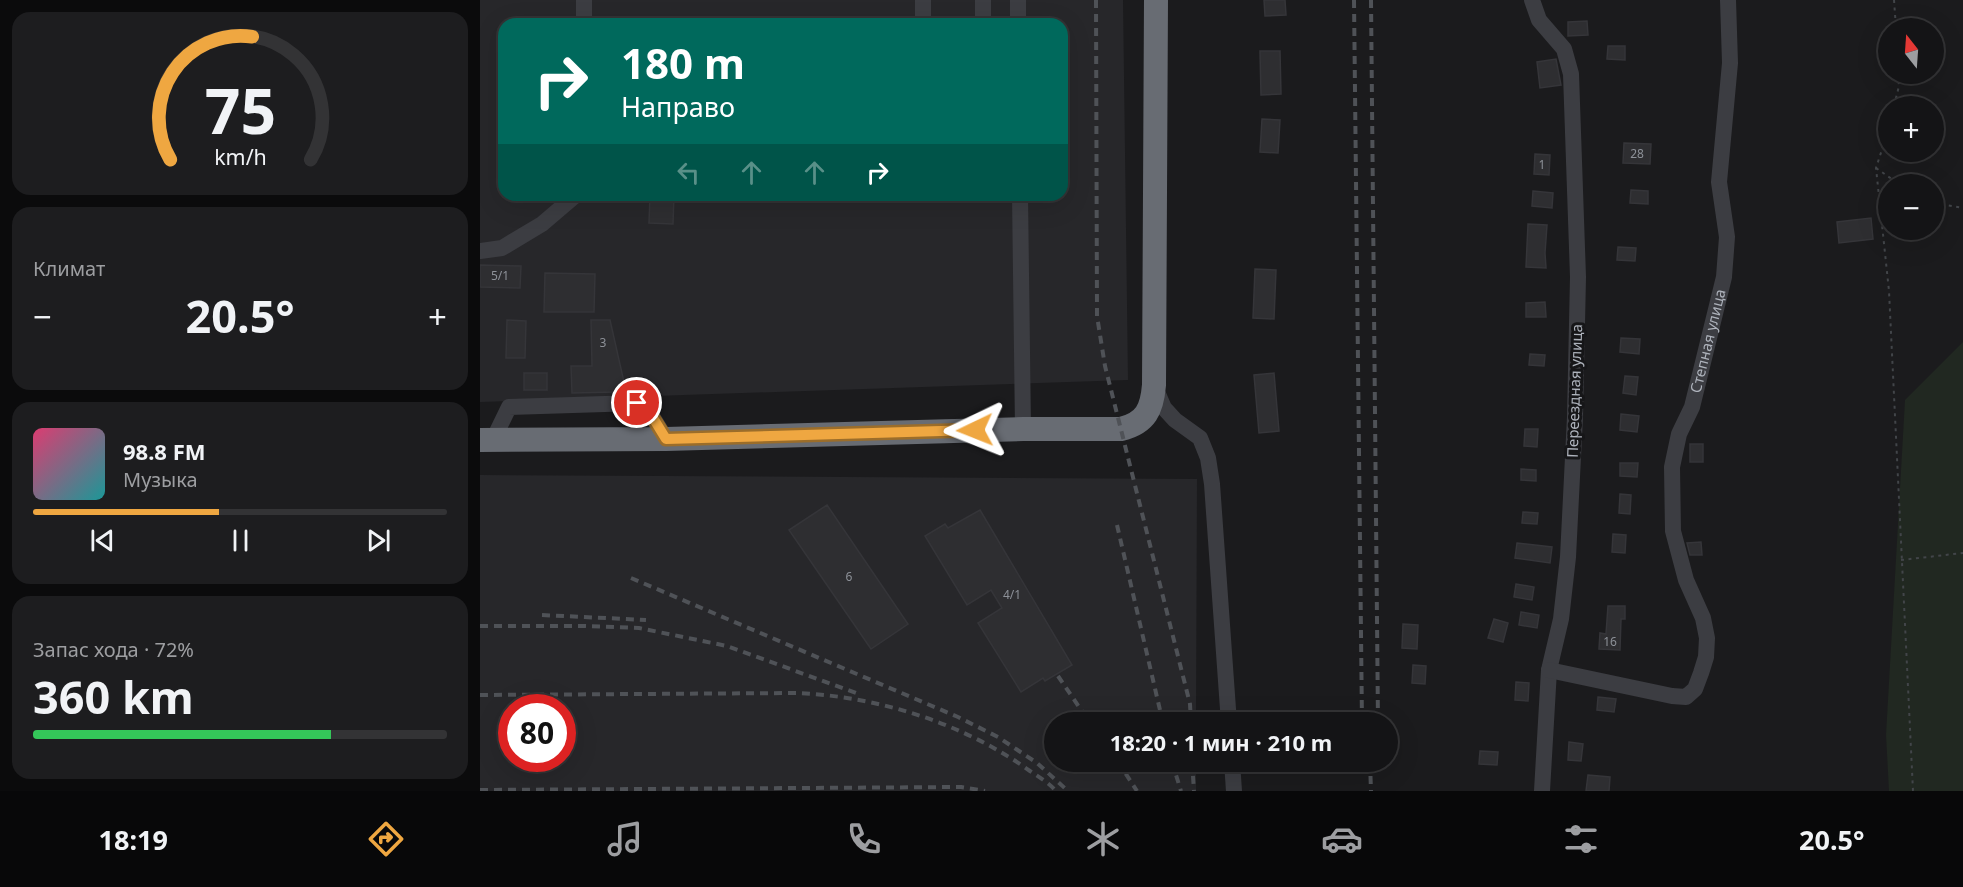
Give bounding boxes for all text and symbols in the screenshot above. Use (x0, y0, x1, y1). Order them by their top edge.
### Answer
north arrow (1878, 18, 1944, 84)
map controls (1878, 18, 1944, 240)
text: 180 m (621, 34, 745, 91)
icon: right (522, 42, 600, 120)
text: 75 (204, 68, 276, 153)
text: Направо (621, 88, 735, 125)
button: + (1878, 96, 1944, 162)
text: km/h (214, 143, 266, 172)
house number: 28 (1630, 145, 1644, 162)
icon: left (672, 156, 705, 189)
icon: ahead (735, 156, 768, 189)
icon: ahead (798, 156, 831, 189)
icon: right (861, 156, 894, 189)
house number: 1 (1539, 156, 1545, 173)
button: − (1878, 174, 1944, 240)
text: Климат (33, 255, 105, 282)
house number: 5/1 (491, 267, 509, 284)
text: 20.5° (186, 285, 294, 346)
street label: Степная улица (1685, 287, 1730, 395)
text: − (33, 294, 52, 339)
text: + (428, 294, 447, 339)
street label: Переездная улица (1562, 324, 1586, 458)
house number: 3 (600, 334, 607, 351)
pin (611, 377, 662, 428)
icon: arrive (620, 386, 653, 419)
position arrow (943, 398, 1007, 462)
text: 98.8 FM (123, 436, 205, 466)
text: Музыка (123, 466, 198, 493)
icon: previous (86, 524, 119, 557)
icon: pause (224, 524, 257, 557)
icon: next (362, 524, 395, 557)
house number: 6 (846, 568, 853, 585)
house number: 4/1 (1003, 586, 1021, 603)
house number: 16 (1603, 633, 1617, 650)
text: Запас хода · 72% (33, 636, 194, 663)
text: 360 km (33, 666, 194, 727)
speed limit sign: 80 (498, 694, 576, 772)
text: 18:20 · 1 мин · 210 m (1110, 727, 1332, 757)
icon: directions (365, 818, 407, 860)
icon: music (604, 818, 646, 860)
icon: phone (843, 818, 885, 860)
icon: climate (1082, 818, 1124, 860)
icon: car (1321, 818, 1363, 860)
icon: filters (1560, 818, 1602, 860)
text: 18:19 (99, 821, 168, 858)
text: 20.5° (1799, 821, 1864, 858)

